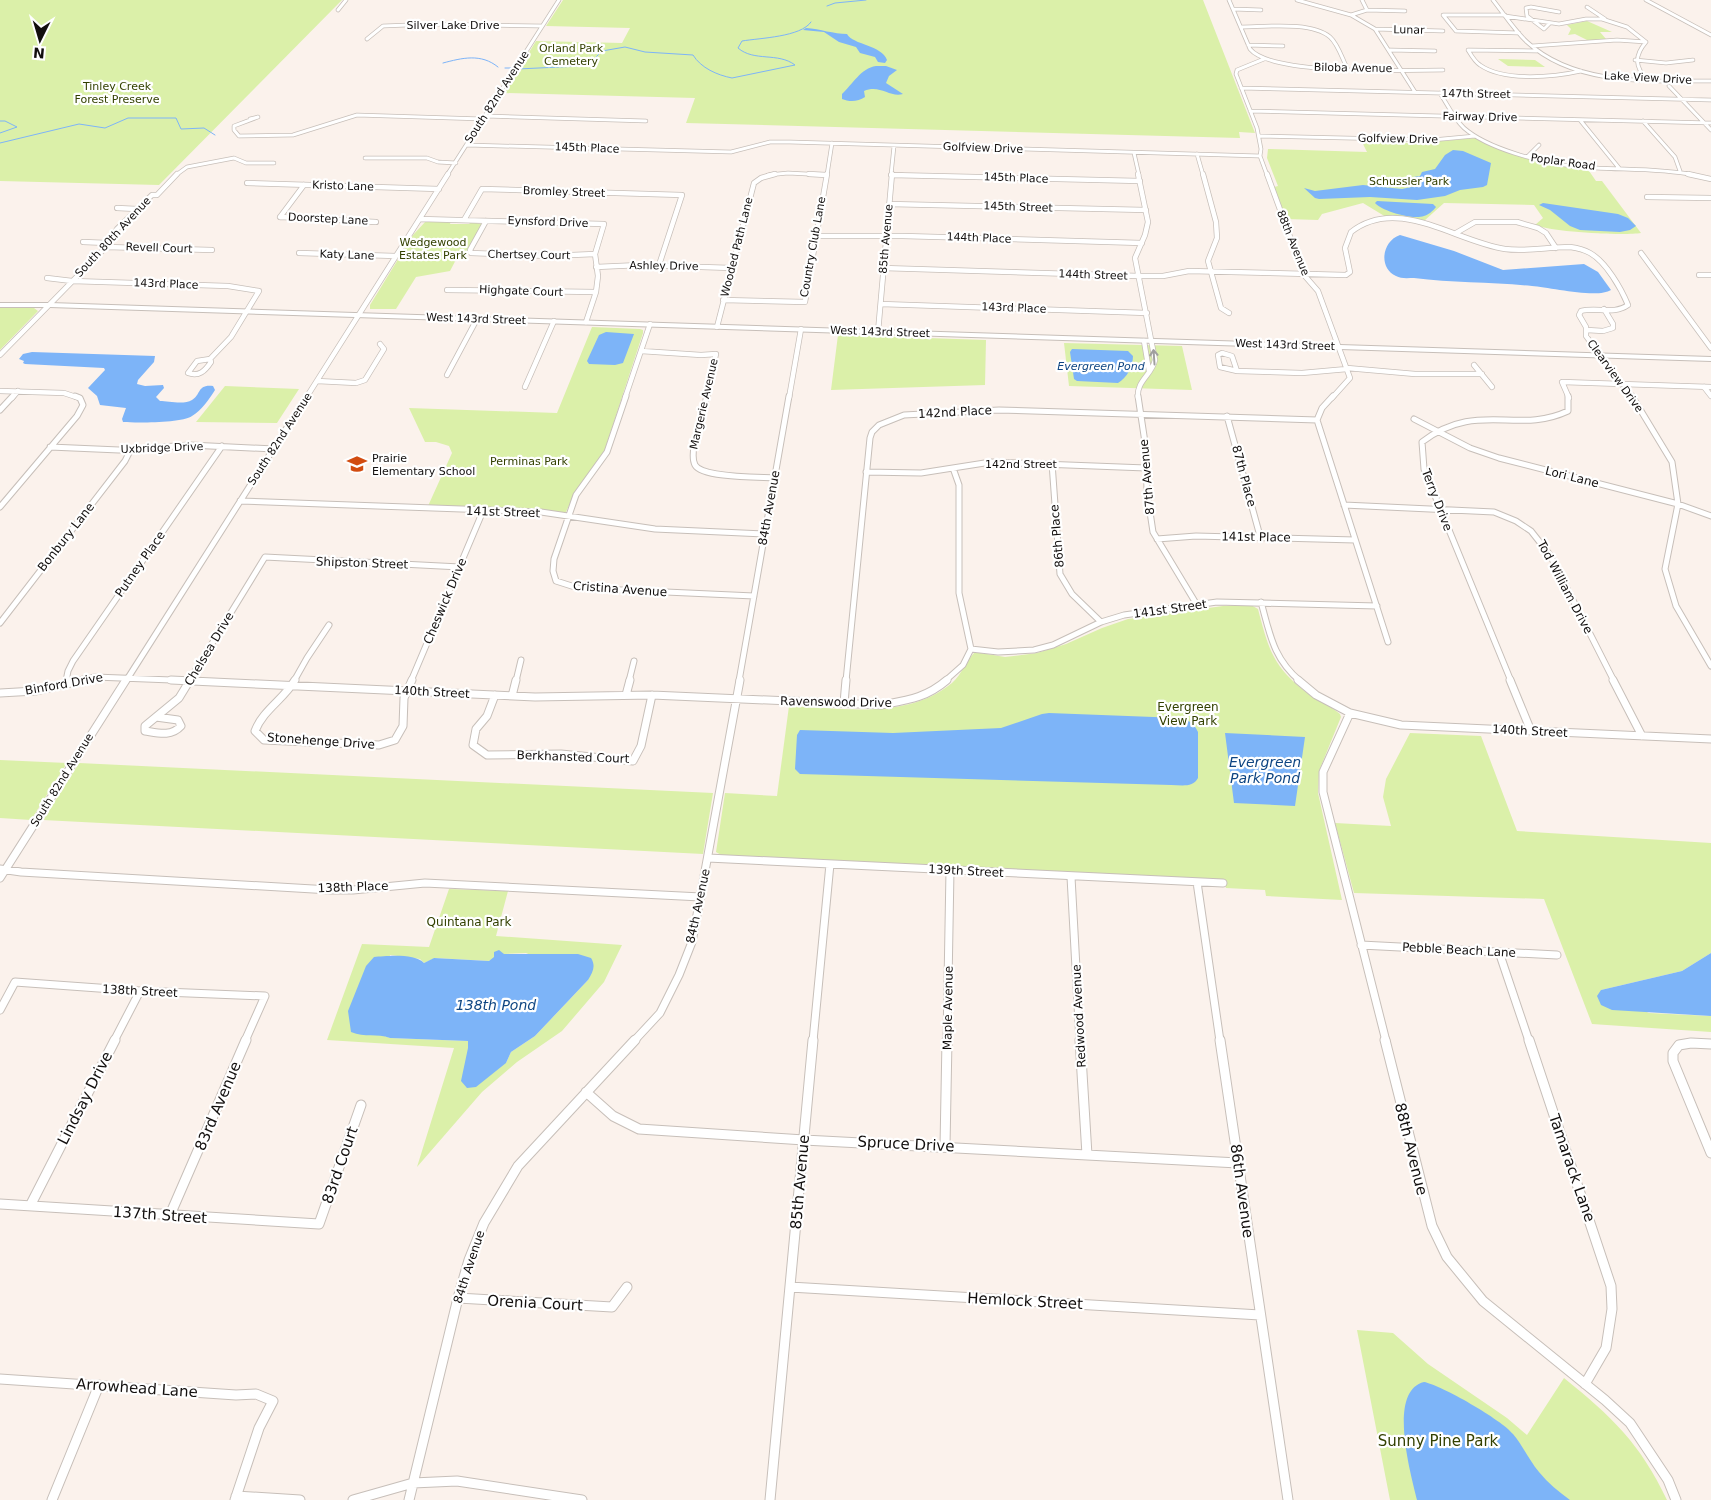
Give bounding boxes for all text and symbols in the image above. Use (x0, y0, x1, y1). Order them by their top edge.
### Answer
north arrow (15, 15, 65, 65)
street label: Silver Lake Drive (407, 19, 500, 32)
street label: Lunar (1393, 23, 1425, 37)
park label: Orland Park Cemetery (539, 42, 604, 68)
text: N (32, 44, 45, 61)
street label: South 82nd Avenue (462, 48, 532, 146)
street label: Biloba Avenue (1314, 61, 1393, 75)
street label: Lake View Drive (1604, 69, 1693, 87)
park label: Tinley Creek Forest Preserve (74, 80, 160, 106)
street label: 147th Street (1441, 87, 1511, 101)
street label: Fairway Drive (1443, 110, 1518, 124)
street label: Golfview Drive (1358, 132, 1439, 146)
street label: 145th Place (554, 140, 620, 156)
street label: Golfview Drive (943, 140, 1024, 156)
street label: Poplar Road (1530, 151, 1596, 173)
street label: 145th Place (983, 170, 1049, 186)
park label: Schussler Park (1369, 175, 1450, 188)
street label: Kristo Lane (312, 178, 374, 194)
street label: Bromley Street (523, 184, 606, 200)
street label: South 80th Avenue (72, 194, 154, 280)
street label: Country Club Lane (798, 195, 828, 298)
street label: Wooded Path Lane (718, 196, 756, 298)
street label: 145th Street (983, 199, 1053, 215)
street label: 85th Avenue (876, 204, 896, 274)
street label: 88th Avenue (1274, 208, 1312, 278)
street label: Doorstep Lane (288, 210, 369, 228)
street label: Eynsford Drive (507, 214, 589, 230)
street label: 144th Place (946, 230, 1012, 246)
park label: Wedgewood Estates Park (399, 236, 468, 262)
street label: Revell Court (125, 240, 193, 256)
street label: Katy Lane (319, 248, 375, 262)
street label: Chertsey Court (487, 248, 571, 262)
street label: Ashley Drive (629, 259, 699, 273)
street label: 144th Street (1058, 267, 1128, 283)
street label: 143rd Place (133, 276, 199, 292)
street label: Highgate Court (479, 283, 564, 299)
street label: 143rd Place (981, 300, 1047, 316)
street label: West 143rd Street (426, 311, 527, 327)
street label: West 143rd Street (830, 324, 931, 340)
street label: West 143rd Street (1235, 337, 1336, 353)
street label: Clearview Drive (1584, 337, 1646, 415)
one-way arrow (1149, 350, 1158, 366)
street label: Margerie Avenue (687, 357, 721, 451)
water label: Evergreen Pond (1057, 360, 1146, 373)
street label: South 82nd Avenue (245, 390, 315, 488)
street label: 142nd Place (918, 403, 992, 421)
street label: 87th Avenue (1137, 439, 1157, 515)
street label: Uxbridge Drive (120, 440, 204, 456)
street label: 87th Place (1229, 444, 1259, 508)
place label: Prairie Elementary School (372, 452, 475, 478)
school or university icon: Prairie Elementary School (346, 453, 368, 475)
park label: Perminas Park (490, 455, 569, 468)
street label: 142nd Street (985, 458, 1058, 471)
street label: Lori Lane (1544, 464, 1600, 490)
street label: Terry Drive (1418, 466, 1455, 533)
street label: 84th Avenue (756, 469, 782, 547)
street label: Bonbury Lane (35, 500, 97, 574)
street label: 141st Street (466, 504, 541, 520)
street label: 86th Place (1047, 504, 1067, 568)
street label: Putney Place (112, 528, 168, 600)
street label: 141st Place (1221, 529, 1291, 545)
street label: Tod William Drive (1534, 537, 1596, 636)
street label: Shipston Street (316, 554, 409, 572)
street label: Cheswick Drive (421, 556, 469, 646)
street label: Cristina Avenue (572, 579, 668, 599)
street label: 141st Street (1132, 597, 1208, 621)
street label: Chelsea Drive (181, 610, 237, 688)
street label: Binford Drive (24, 670, 104, 698)
street label: 140th Street (394, 683, 470, 701)
street label: Ravenswood Drive (780, 694, 892, 710)
park label: Evergreen View Park (1157, 700, 1219, 728)
street label: 140th Street (1492, 722, 1568, 740)
street label: Stonehenge Drive (267, 730, 375, 752)
street label: South 82nd Avenue (28, 731, 96, 829)
street label: Berkhansted Court (516, 748, 630, 766)
water label: Evergreen Park Pond (1229, 754, 1301, 786)
street label: 139th Street (928, 862, 1004, 880)
street label: 84th Avenue (683, 867, 713, 945)
street label: 138th Place (317, 879, 389, 895)
park label: Quintana Park (427, 915, 511, 929)
street label: Pebble Beach Lane (1402, 940, 1516, 960)
street label: Redwood Avenue (1069, 964, 1089, 1068)
street label: Maple Avenue (940, 966, 956, 1050)
street label: 138th Street (102, 982, 178, 1000)
water label: 138th Pond (456, 997, 536, 1013)
street label: Lindsay Drive (54, 1048, 116, 1148)
street label: 83rd Avenue (191, 1059, 245, 1153)
street label: 88th Avenue (1391, 1101, 1431, 1197)
street label: Tamarack Lane (1545, 1111, 1599, 1224)
street label: 83rd Court (318, 1124, 362, 1206)
street label: Spruce Drive (857, 1132, 955, 1156)
street label: 85th Avenue (787, 1134, 813, 1230)
street label: 86th Avenue (1226, 1143, 1258, 1239)
street label: 137th Street (112, 1203, 208, 1227)
street label: 84th Avenue (451, 1229, 487, 1305)
street label: Hemlock Street (967, 1289, 1083, 1313)
street label: Orenia Court (487, 1292, 583, 1314)
street label: Arrowhead Lane (76, 1375, 198, 1401)
park label: Sunny Pine Park (1378, 1432, 1499, 1450)

